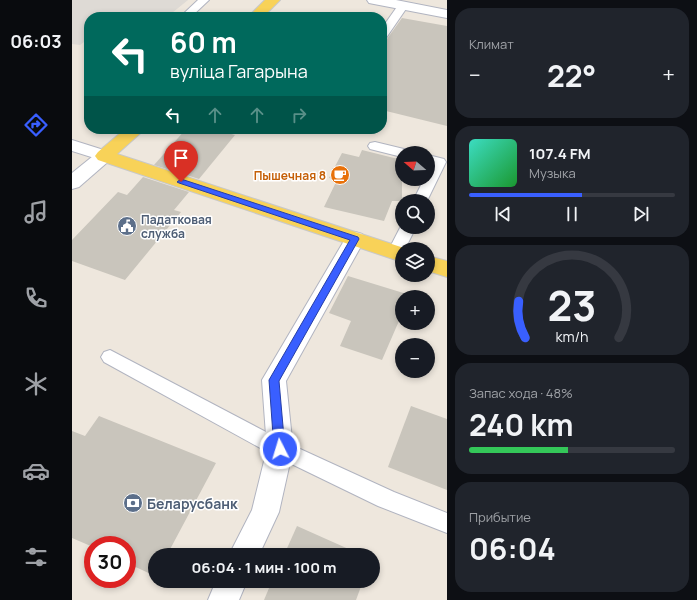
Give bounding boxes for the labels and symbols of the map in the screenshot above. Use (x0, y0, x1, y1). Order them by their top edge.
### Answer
pin (164, 141, 198, 182)
north arrow (395, 146, 435, 186)
cafe icon: Пышечная 8 (329, 164, 351, 186)
place label: Пышечная 8 (254, 167, 326, 184)
place label: Падатковая служба (141, 211, 212, 242)
public building icon: Падатковая служба (116, 215, 138, 237)
position arrow (259, 428, 301, 470)
bank icon: Беларусбанк (122, 492, 144, 514)
place label: Беларусбанк (147, 494, 238, 513)
speed limit sign: 30 (84, 536, 136, 588)

